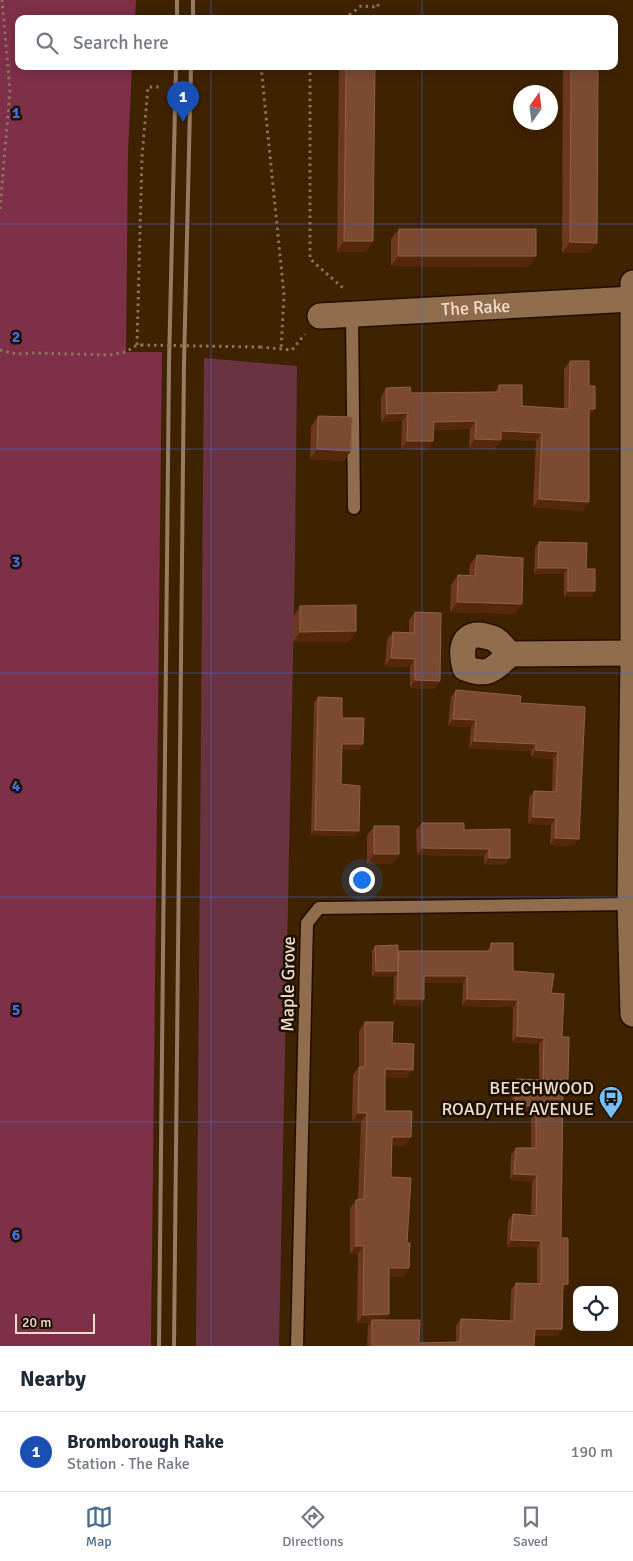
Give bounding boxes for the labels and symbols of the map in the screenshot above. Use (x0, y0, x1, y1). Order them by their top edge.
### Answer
pin: 1 (167, 81, 199, 122)
north arrow (513, 85, 558, 130)
text: 1 (12, 103, 21, 123)
street label: The Rake (441, 295, 511, 320)
text: 2 (12, 327, 20, 347)
text: 3 (12, 552, 20, 572)
text: 4 (12, 776, 21, 796)
your location (349, 867, 375, 893)
street label: Maple Grove (276, 936, 300, 1032)
text: 5 (12, 1000, 20, 1020)
place label: BEECHWOOD ROAD/THE AVENUE (442, 1077, 594, 1120)
bus stop icon: BEECHWOOD ROAD/THE AVENUE (598, 1085, 624, 1119)
text: 6 (12, 1225, 21, 1245)
scale bar (15, 1311, 95, 1334)

